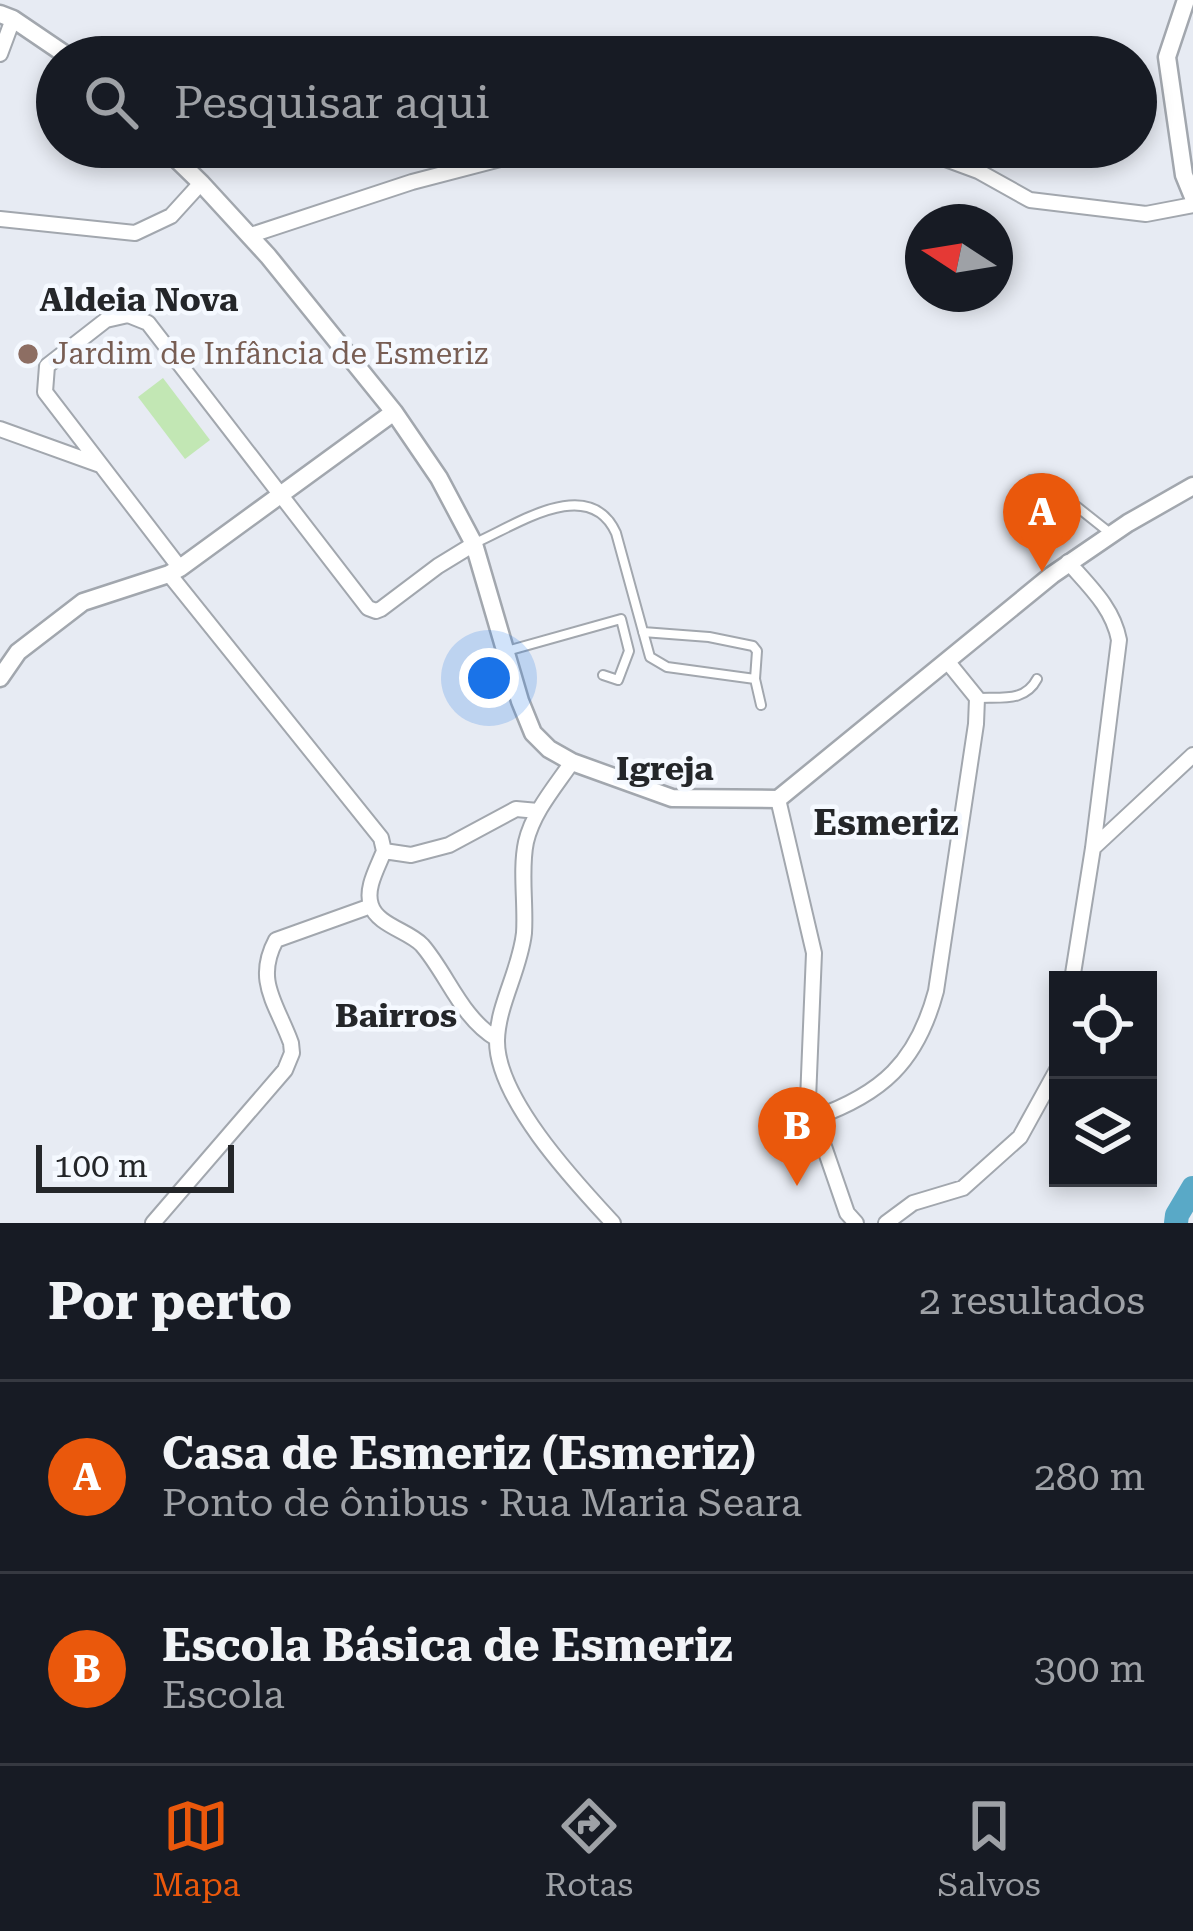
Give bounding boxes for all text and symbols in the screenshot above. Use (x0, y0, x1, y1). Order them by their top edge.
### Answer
search box (36, 36, 1157, 168)
icon: search (78, 69, 144, 135)
text: Pesquisar aqui (174, 76, 490, 129)
north arrow (905, 204, 1013, 312)
district label: Aldeia Nova (40, 280, 239, 319)
place label: Jardim de Infância de Esmeriz (52, 336, 488, 371)
marker: Jardim de Infância de Esmeriz (15, 341, 41, 367)
pin: A (1003, 473, 1081, 572)
your location (459, 648, 519, 708)
district label: Igreja (616, 749, 714, 788)
district label: Esmeriz (813, 802, 959, 844)
map controls (1049, 971, 1157, 1187)
button: locate (1049, 971, 1157, 1079)
district label: Bairros (335, 996, 457, 1035)
button: layers (1049, 1079, 1157, 1187)
pin: B (758, 1087, 836, 1186)
scale bar (36, 1139, 234, 1192)
text: 100 m (54, 1146, 148, 1185)
text: Por perto (48, 1272, 292, 1331)
text: 2 resultados (919, 1278, 1145, 1324)
text: Casa de Esmeriz (Esmeriz) (162, 1427, 756, 1480)
text: A (73, 1454, 101, 1500)
text: 280 m (1034, 1454, 1145, 1500)
text: Ponto de ônibus · Rua Maria Seara (162, 1480, 802, 1526)
text: Escola Básica de Esmeriz (162, 1619, 733, 1672)
text: B (73, 1646, 101, 1692)
text: 300 m (1034, 1646, 1145, 1692)
text: Escola (162, 1672, 285, 1718)
tab: Mapa (152, 1793, 240, 1904)
tab: Rotas (545, 1793, 633, 1904)
tab: Salvos (938, 1793, 1041, 1904)

